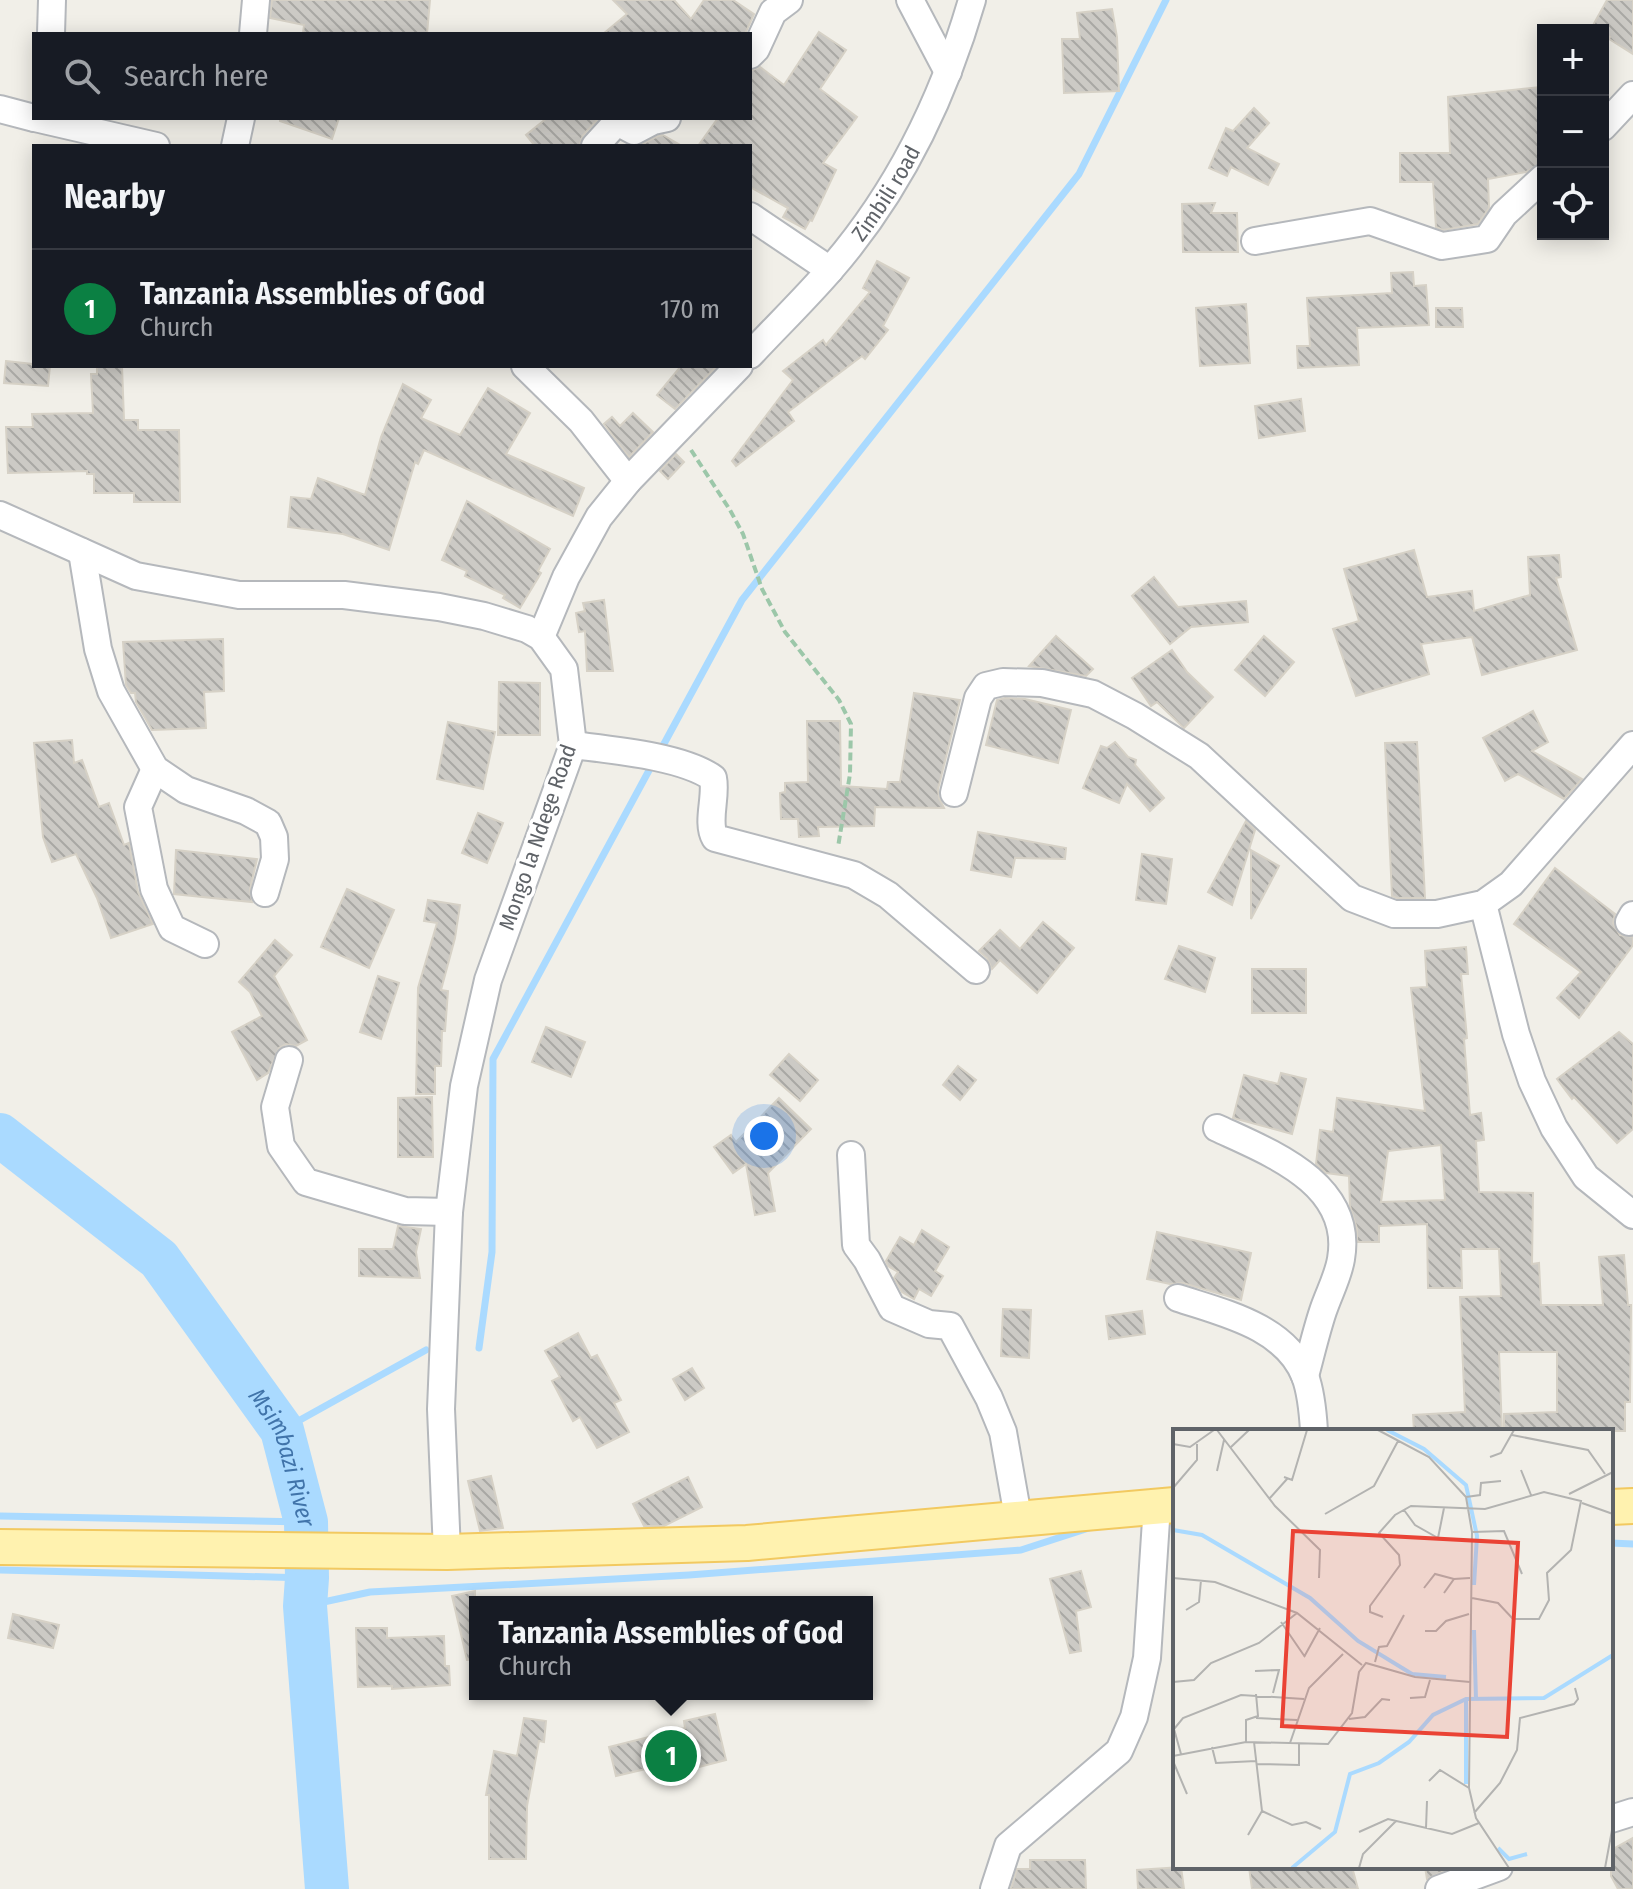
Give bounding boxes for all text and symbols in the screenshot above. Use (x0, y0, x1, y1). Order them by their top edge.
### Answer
map controls (1537, 24, 1609, 240)
button: + (1537, 24, 1609, 96)
search box (32, 32, 752, 120)
icon: search (60, 54, 104, 98)
text: Search here (124, 58, 269, 94)
button: − (1537, 96, 1609, 168)
street label: Zimbili road (846, 141, 926, 246)
button: locate (1537, 168, 1609, 240)
text: Nearby (64, 176, 165, 217)
text: Tanzania Assemblies of God (140, 276, 485, 312)
text: 1 (85, 294, 96, 325)
text: 170 m (660, 294, 720, 325)
text: Church (140, 312, 213, 343)
street label: Mongo la Ndege Road (493, 741, 582, 934)
your location (744, 1116, 784, 1156)
water label: Msimbazi River (243, 1383, 321, 1530)
inset map (1173, 1429, 1613, 1869)
popup (469, 1596, 873, 1700)
text: Tanzania Assemblies of God (498, 1615, 844, 1651)
text: Church (498, 1651, 572, 1682)
pin: 1 (645, 1726, 697, 1786)

